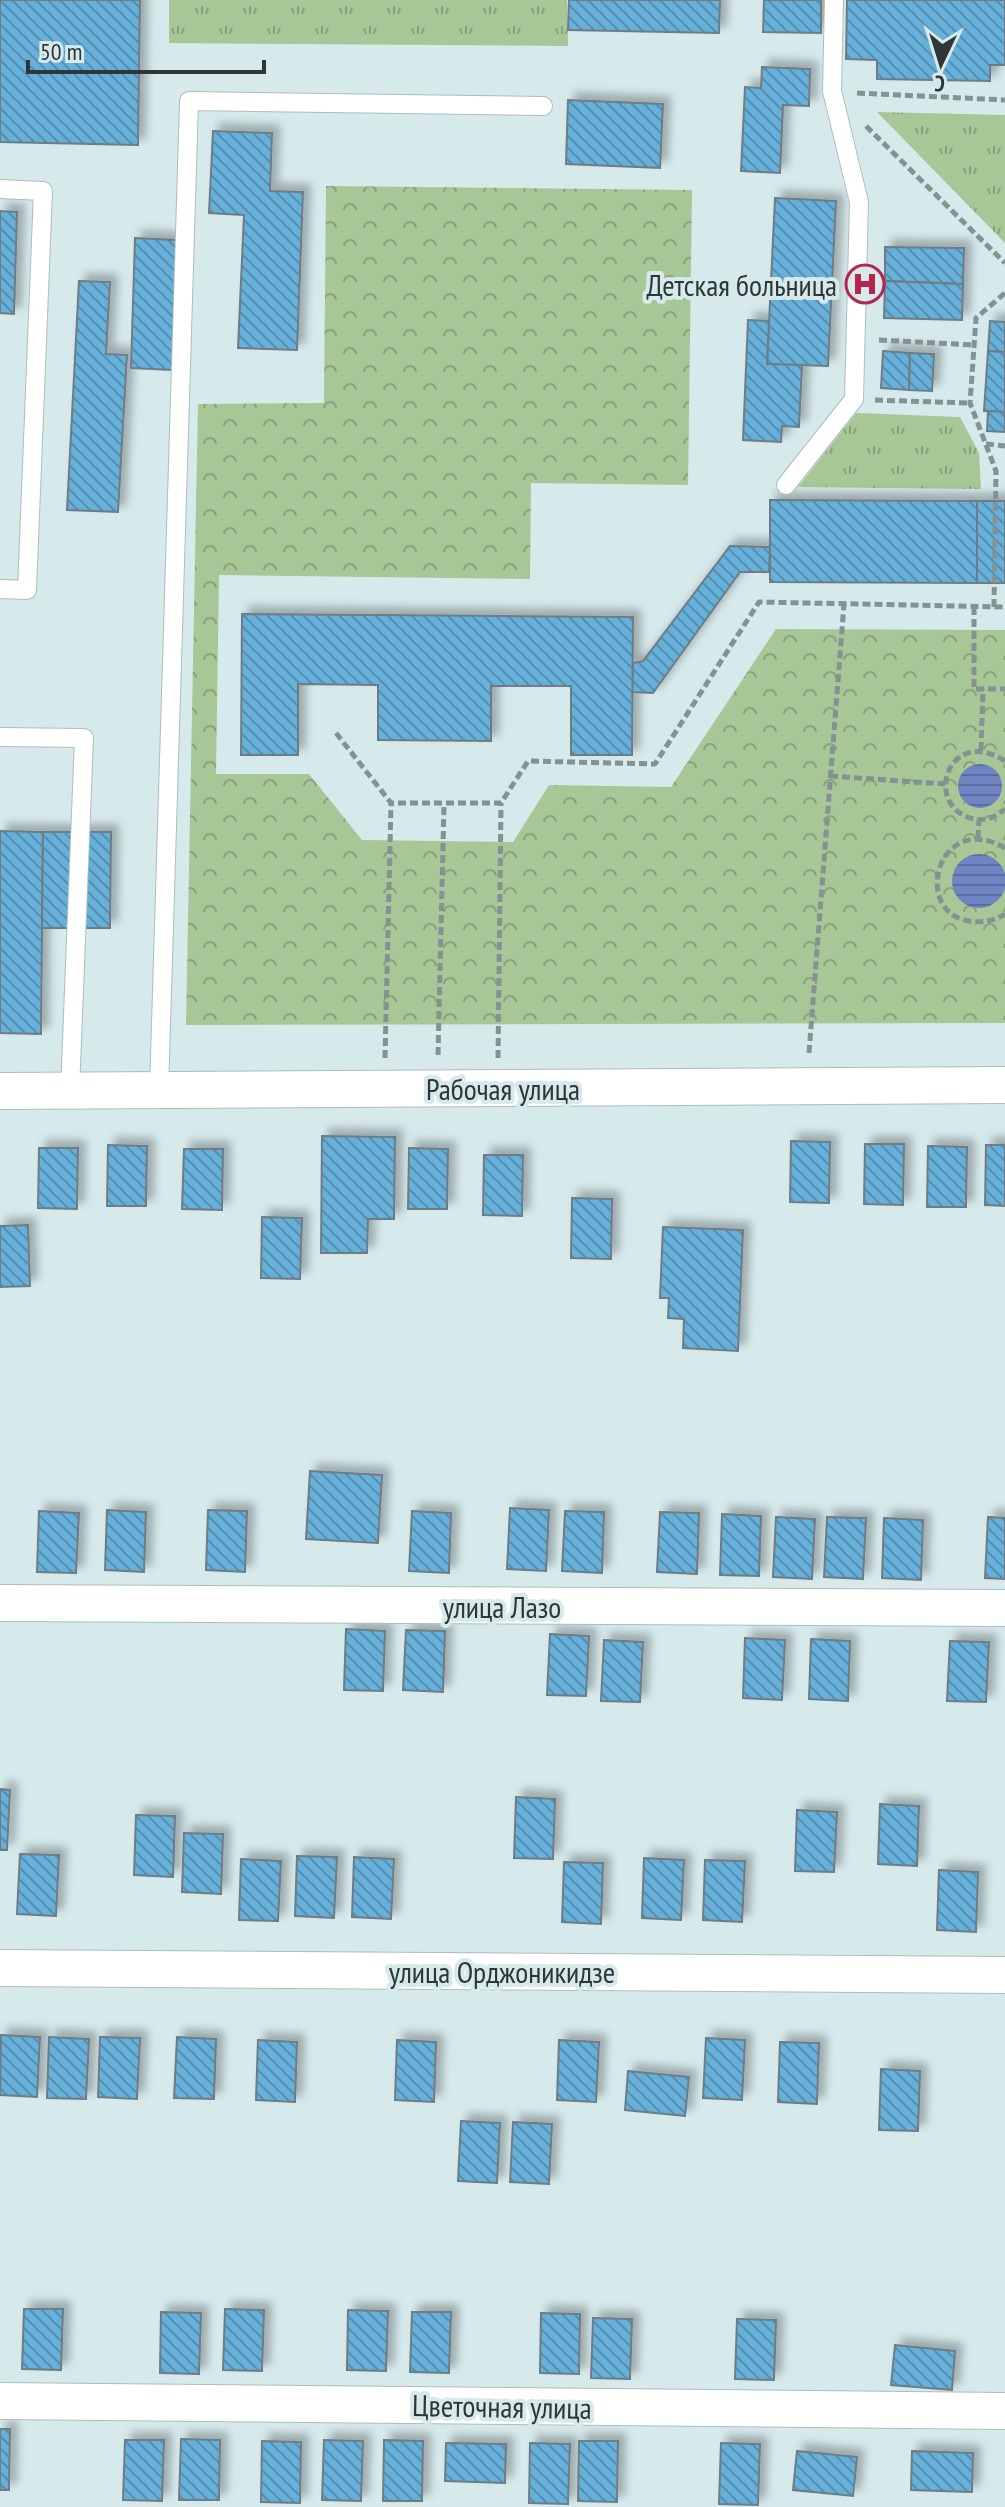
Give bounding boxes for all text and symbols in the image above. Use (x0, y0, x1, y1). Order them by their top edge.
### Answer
scale bar (28, 24, 264, 74)
north arrow (901, 24, 981, 104)
text: 50 m (40, 36, 82, 67)
text: С (934, 70, 946, 98)
hospital icon: Детская больница (844, 263, 886, 305)
place label: Детская больница (646, 265, 837, 304)
street label: Рабочая улица (426, 1069, 580, 1108)
street label: улица Лазо (443, 1587, 561, 1626)
street label: улица Орджоникидзе (389, 1952, 615, 1991)
street label: Цветочная улица (412, 2385, 592, 2427)

